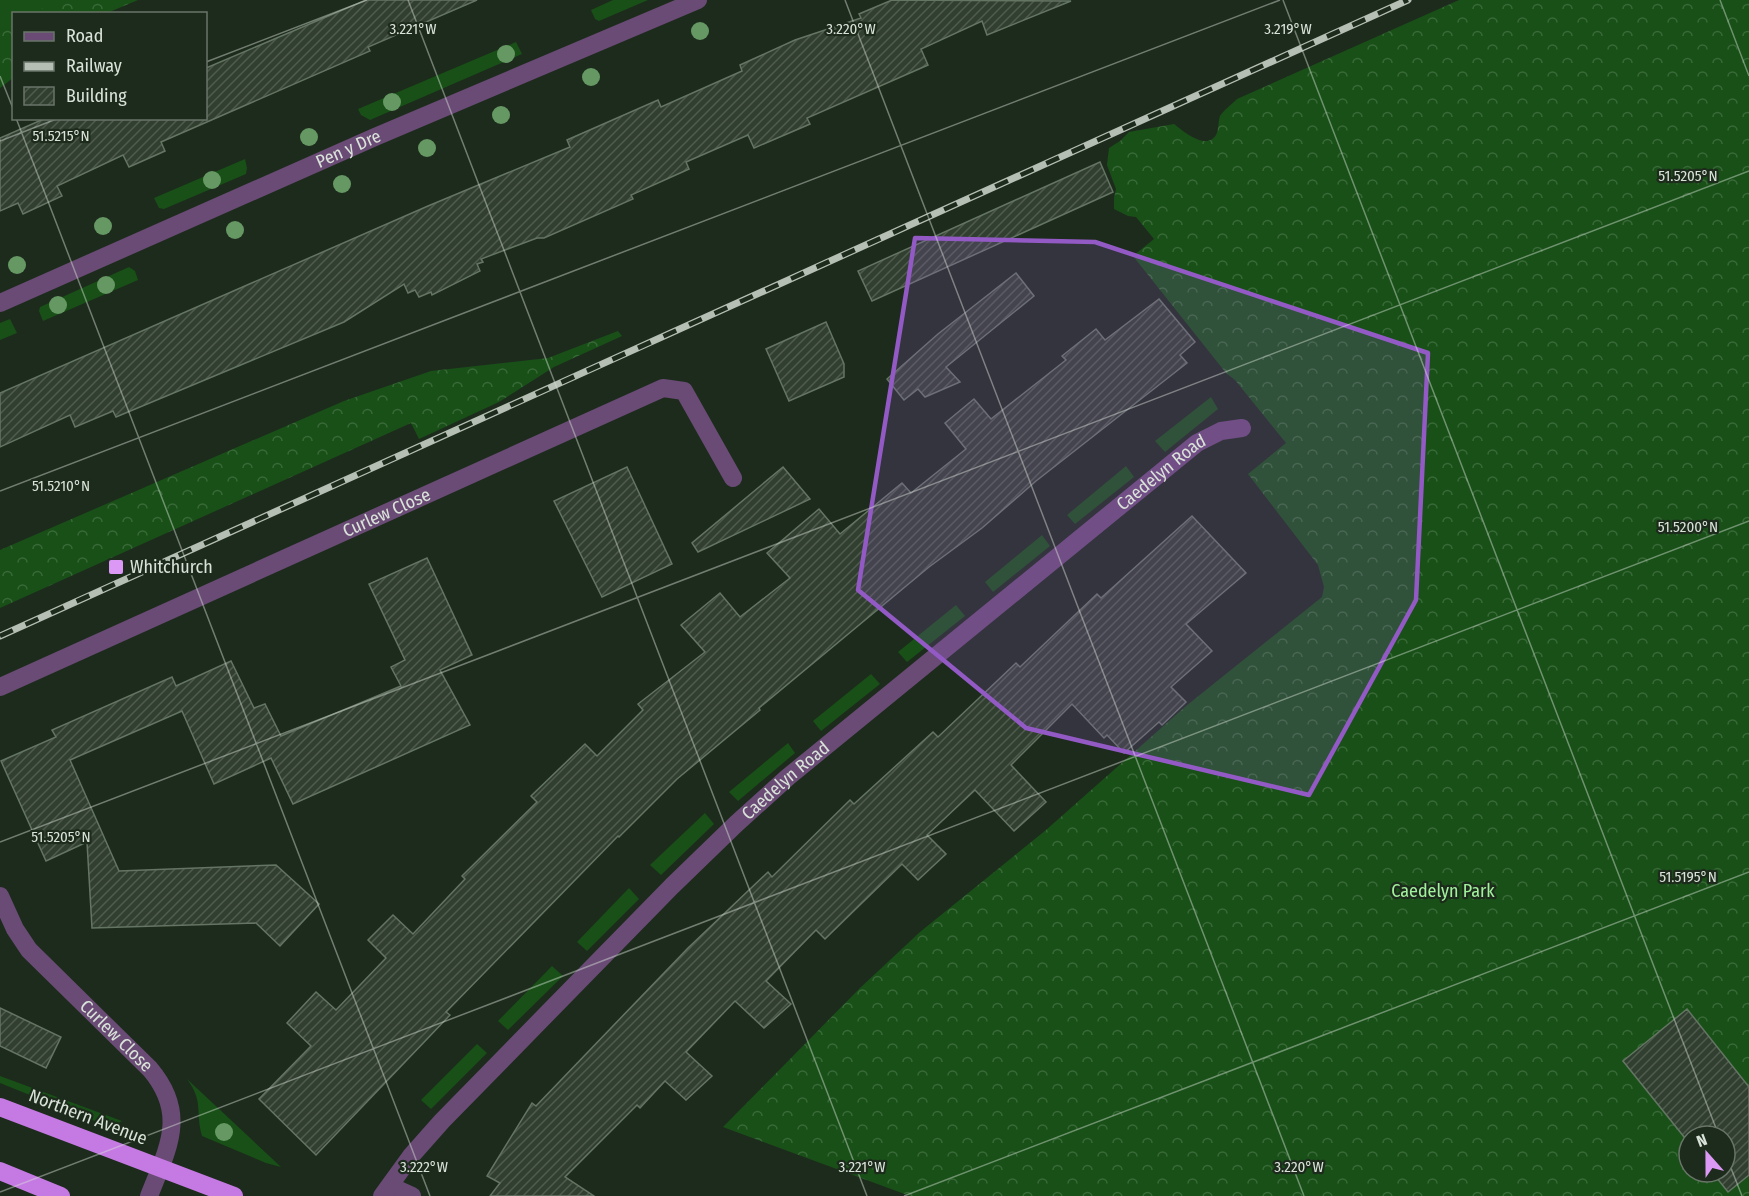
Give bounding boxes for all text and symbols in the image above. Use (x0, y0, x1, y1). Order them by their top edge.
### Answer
legend (12, 12, 207, 120)
text: 3.221°W (390, 20, 436, 38)
text: 3.220°W (826, 20, 876, 38)
text: 3.219°W (1264, 20, 1312, 38)
text: Road (66, 25, 103, 47)
text: Railway (66, 55, 122, 77)
text: Building (66, 85, 127, 107)
street label: Pen y Dre (312, 125, 384, 173)
text: 51.5215°N (32, 127, 90, 145)
text: 51.5205°N (1658, 167, 1718, 185)
street label: Caedelyn Road (1112, 429, 1209, 515)
text: 51.5210°N (32, 477, 90, 495)
street label: Curlew Close (339, 483, 434, 542)
text: 51.5200°N (1658, 518, 1718, 536)
place label: Whitchurch (130, 556, 213, 578)
marker: Whitchurch (107, 558, 125, 576)
street label: Caedelyn Road (737, 737, 834, 824)
text: 51.5205°N (31, 828, 91, 846)
text: 51.5195°N (1659, 868, 1717, 886)
park label: Caedelyn Park (1391, 880, 1495, 902)
street label: Curlew Close (75, 995, 158, 1077)
street label: Northern Avenue (26, 1084, 150, 1150)
north arrow (1677, 1124, 1737, 1184)
text: N (1694, 1130, 1710, 1151)
text: 3.222°W (400, 1158, 448, 1176)
text: 3.221°W (839, 1158, 885, 1176)
text: 3.220°W (1274, 1158, 1324, 1176)

